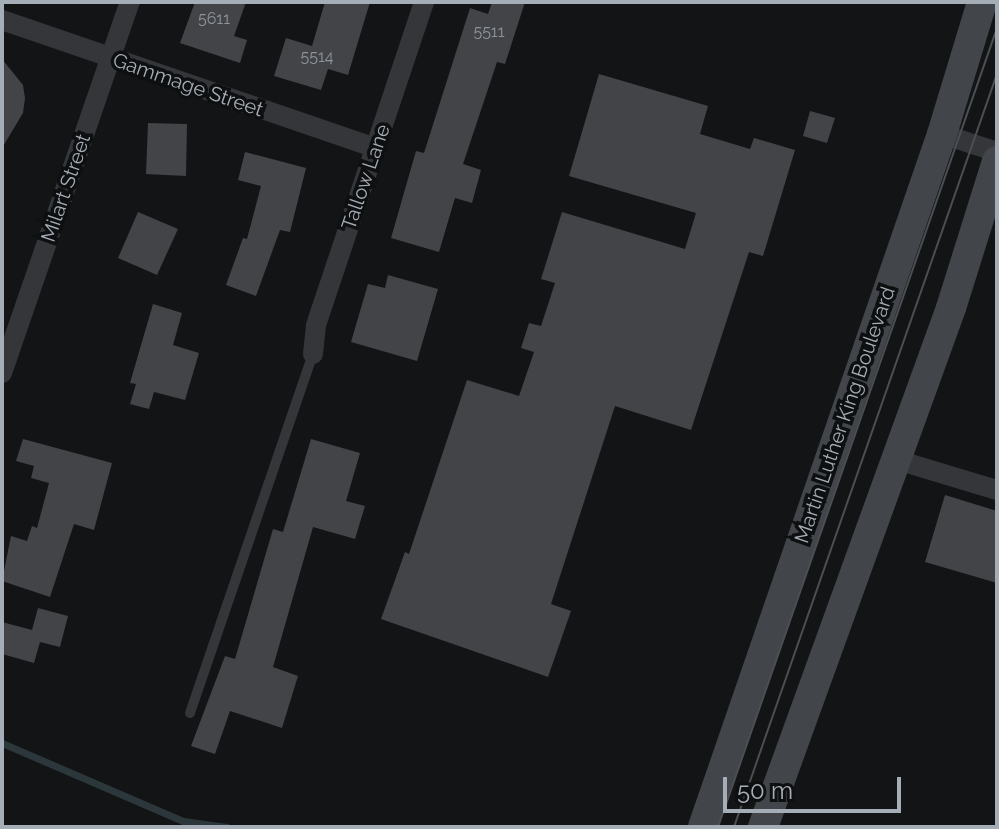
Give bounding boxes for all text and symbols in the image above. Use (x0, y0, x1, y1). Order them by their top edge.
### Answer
house number: 5611 (198, 9, 230, 29)
house number: 5511 (473, 22, 505, 42)
house number: 5514 (300, 47, 334, 67)
street label: Gammage Street (110, 48, 266, 122)
street label: Tallow Lane (337, 121, 395, 233)
street label: Milart Street (36, 131, 96, 245)
street label: Martin Luther King Boulevard (790, 284, 900, 546)
scale bar (727, 761, 905, 811)
text: 50 m (737, 776, 793, 805)

